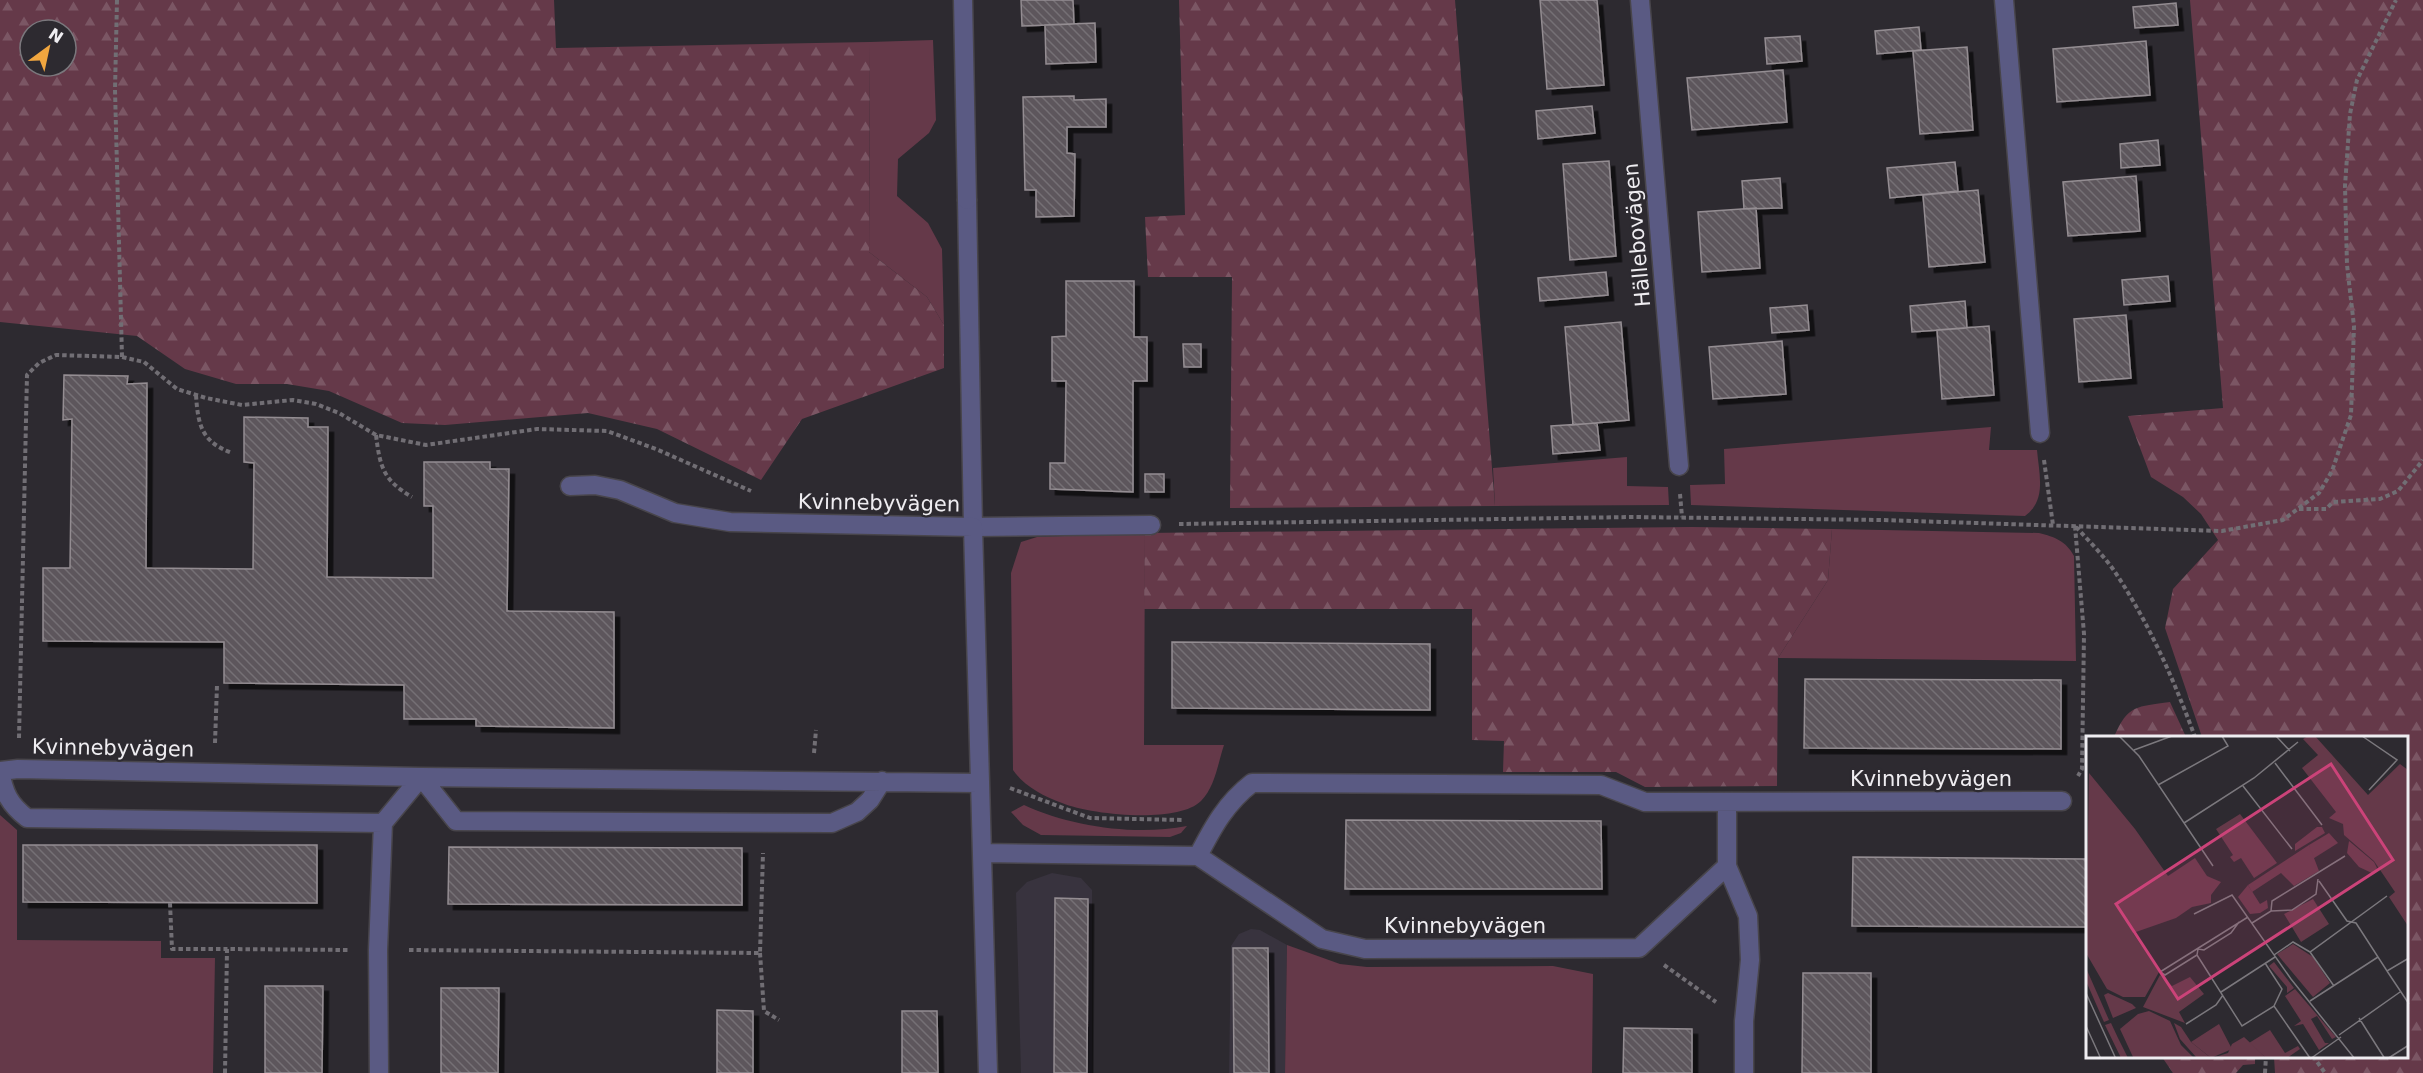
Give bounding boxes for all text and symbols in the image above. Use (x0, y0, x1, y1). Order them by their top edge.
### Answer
north arrow (18, 18, 78, 78)
text: N (45, 24, 67, 47)
street label: Hällebovägen (1619, 162, 1655, 308)
street label: Kvinnebyvägen (798, 490, 960, 516)
street label: Kvinnebyvägen (32, 735, 194, 761)
inset map (2086, 736, 2408, 1058)
street label: Kvinnebyvägen (1850, 767, 2012, 791)
street label: Kvinnebyvägen (1384, 914, 1546, 938)

